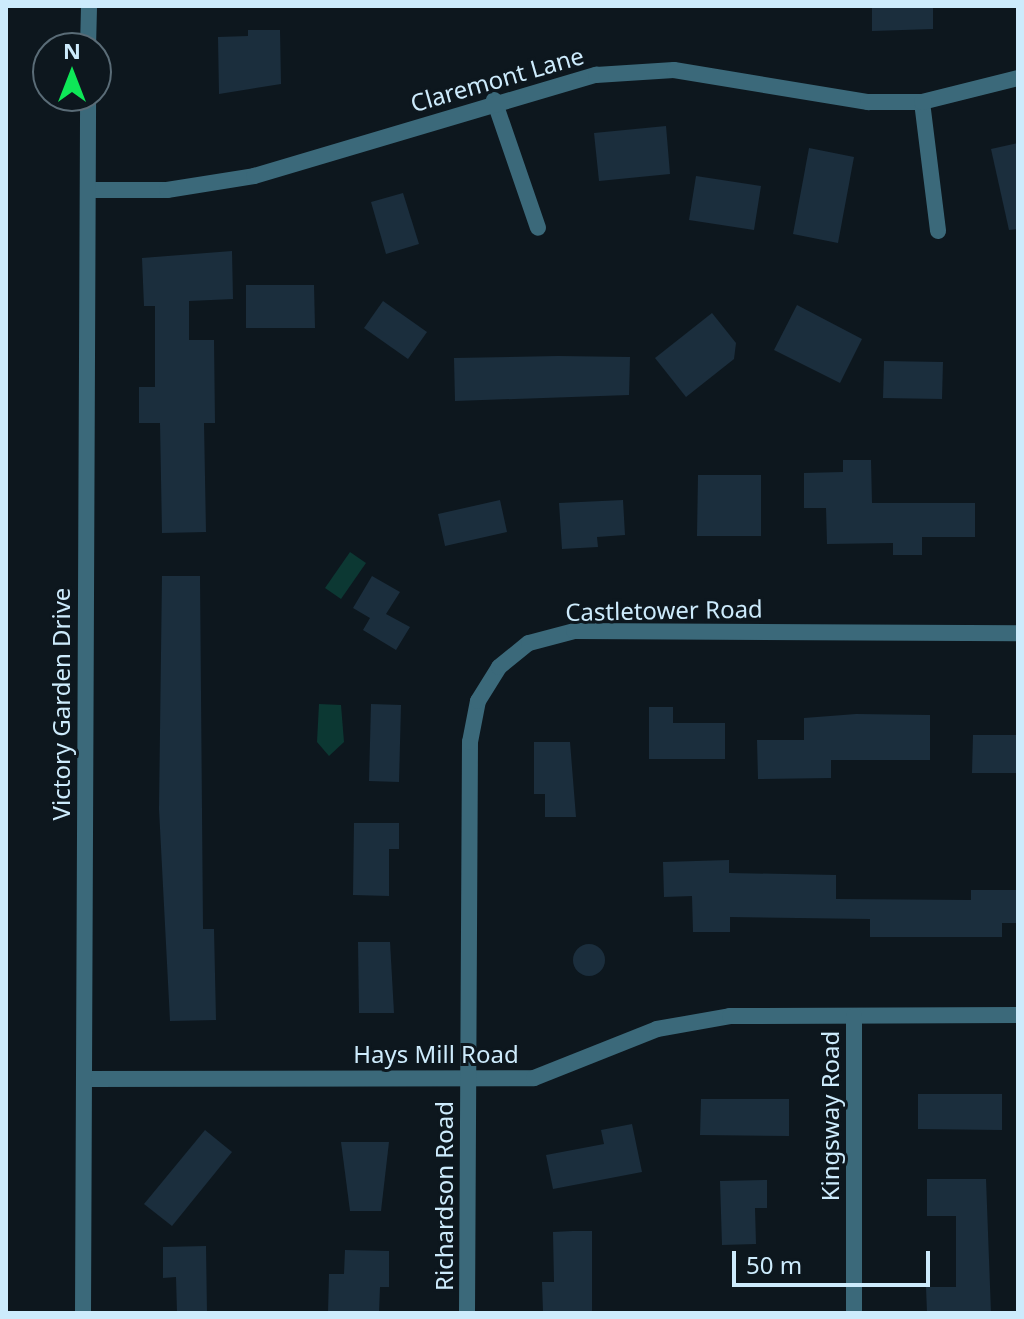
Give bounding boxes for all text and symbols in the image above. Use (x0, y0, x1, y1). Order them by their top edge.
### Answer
north arrow (32, 32, 112, 112)
text: N (63, 35, 81, 65)
street label: Claremont Lane (407, 41, 587, 117)
street label: Victory Garden Drive (47, 588, 75, 820)
street label: Castletower Road (565, 594, 763, 626)
street label: Kingsway Road (816, 1031, 844, 1201)
street label: Hays Mill Road (353, 1040, 519, 1068)
street label: Richardson Road (430, 1101, 458, 1291)
scale bar (736, 1235, 934, 1285)
text: 50 m (746, 1248, 802, 1281)

